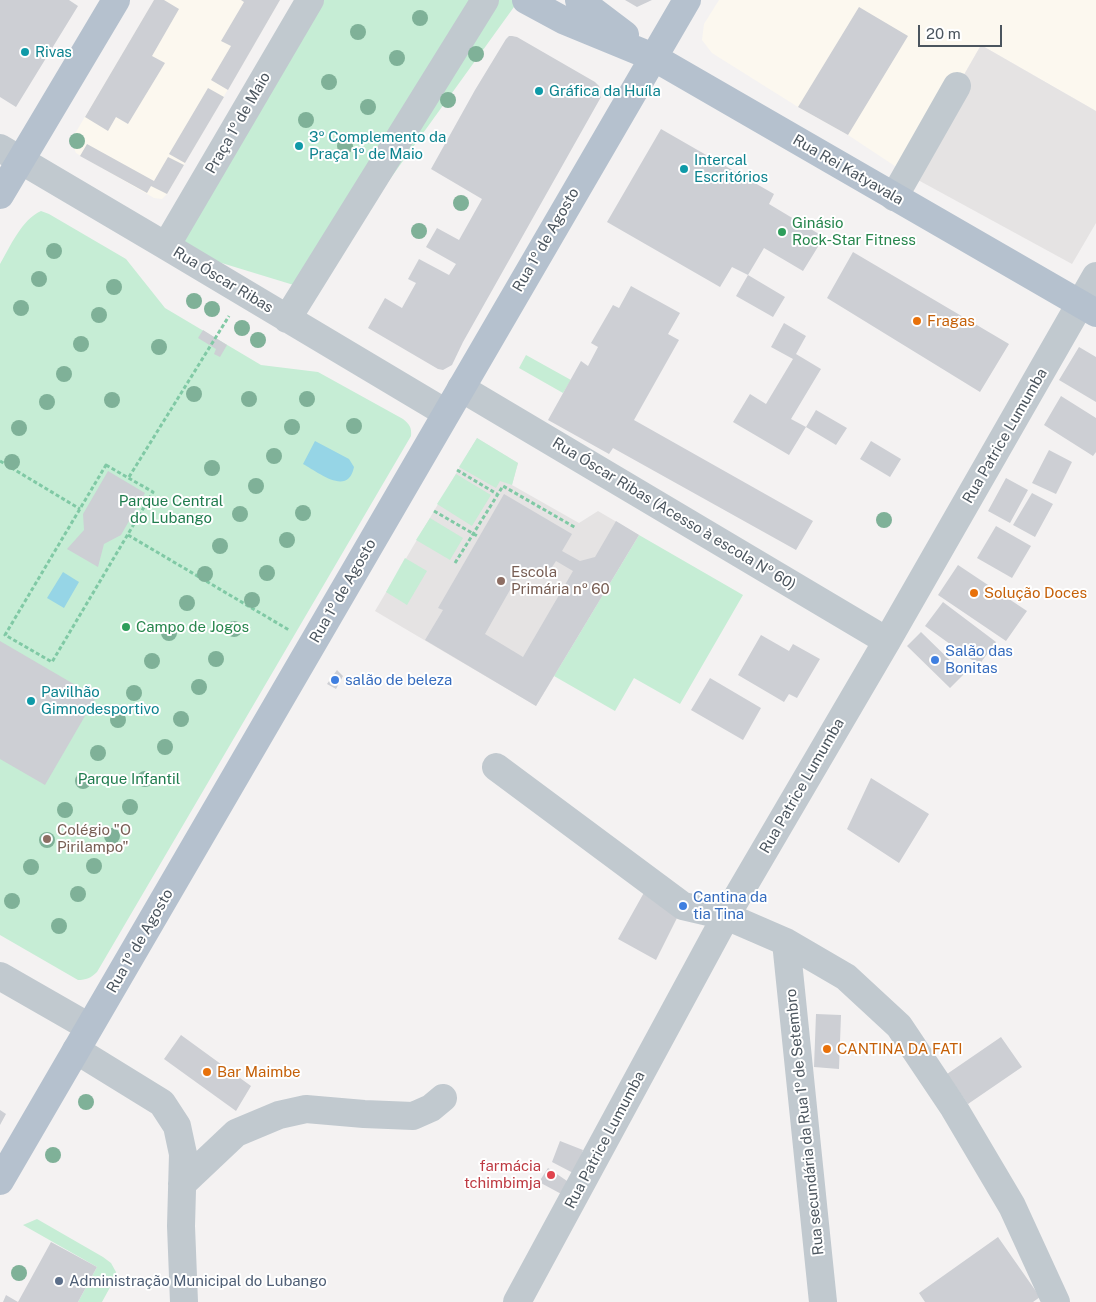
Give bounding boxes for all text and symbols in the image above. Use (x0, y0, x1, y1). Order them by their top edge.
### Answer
scale bar (921, 15, 1005, 47)
text: 20 m (926, 25, 961, 42)
place label: Rivas (35, 43, 72, 61)
marker: Rivas (19, 46, 31, 58)
street label: Praça 1º de Maio (202, 69, 274, 177)
place label: Gráfica da Huíla (549, 82, 661, 100)
marker: Gráfica da Huíla (533, 85, 545, 97)
place label: 3º Complemento da Praça 1º de Maio (309, 128, 446, 163)
street label: Rua Rei Katyavala (790, 131, 906, 209)
marker: 3º Complemento da Praça 1º de Maio (293, 140, 305, 152)
place label: Intercal Escritórios (694, 151, 768, 186)
marker: Intercal Escritórios (678, 163, 690, 175)
street label: Rua 1º de Agosto (509, 185, 583, 295)
place label: Ginásio Rock-Star Fitness (792, 214, 916, 249)
marker: Ginásio Rock-Star Fitness (776, 226, 788, 238)
street label: Rua Óscar Ribas (170, 243, 276, 317)
place label: Fragas (927, 312, 975, 330)
marker: Fragas (911, 315, 923, 327)
street label: Rua Patrice Lumumba (959, 365, 1051, 507)
street label: Rua Óscar Ribas (Acesso à escola Nº 60) (549, 434, 799, 594)
park label: Parque Central do Lubango (119, 492, 223, 527)
street label: Rua 1º de Agosto (306, 536, 380, 646)
place label: Escola Primária nº 60 (511, 563, 610, 598)
marker: Escola Primária nº 60 (495, 575, 507, 587)
place label: Solução Doces (984, 584, 1087, 602)
marker: Solução Doces (968, 587, 980, 599)
place label: Campo de Jogos (136, 618, 249, 636)
marker: Campo de Jogos (120, 621, 132, 633)
place label: Salão das Bonitas (945, 642, 1013, 677)
marker: Salão das Bonitas (929, 654, 941, 666)
place label: salão de beleza (345, 671, 452, 689)
marker: salão de beleza (329, 674, 341, 686)
place label: Pavilhão Gimnodesportivo (41, 683, 159, 718)
marker: Pavilhão Gimnodesportivo (25, 695, 37, 707)
street label: Rua Patrice Lumumba (756, 715, 848, 857)
park label: Parque Infantil (78, 770, 180, 788)
place label: Colégio "O Pirilampo" (57, 821, 131, 856)
marker: Colégio "O Pirilampo" (41, 833, 53, 845)
street label: Rua 1º de Agosto (103, 886, 177, 996)
place label: Cantina da tia Tina (693, 888, 767, 923)
marker: Cantina da tia Tina (677, 900, 689, 912)
street label: Rua secundária da Rua 1º de Setembro (782, 988, 828, 1256)
place label: CANTINA DA FATI (837, 1040, 963, 1058)
marker: CANTINA DA FATI (821, 1043, 833, 1055)
place label: Bar Maimbe (217, 1063, 301, 1081)
marker: Bar Maimbe (201, 1066, 213, 1078)
street label: Rua Patrice Lumumba (561, 1068, 649, 1212)
place label: farmácia tchimbimja (464, 1157, 541, 1192)
marker: farmácia tchimbimja (545, 1169, 557, 1181)
place label: Administração Municipal do Lubango (69, 1272, 327, 1290)
marker: Administração Municipal do Lubango (53, 1275, 65, 1287)

